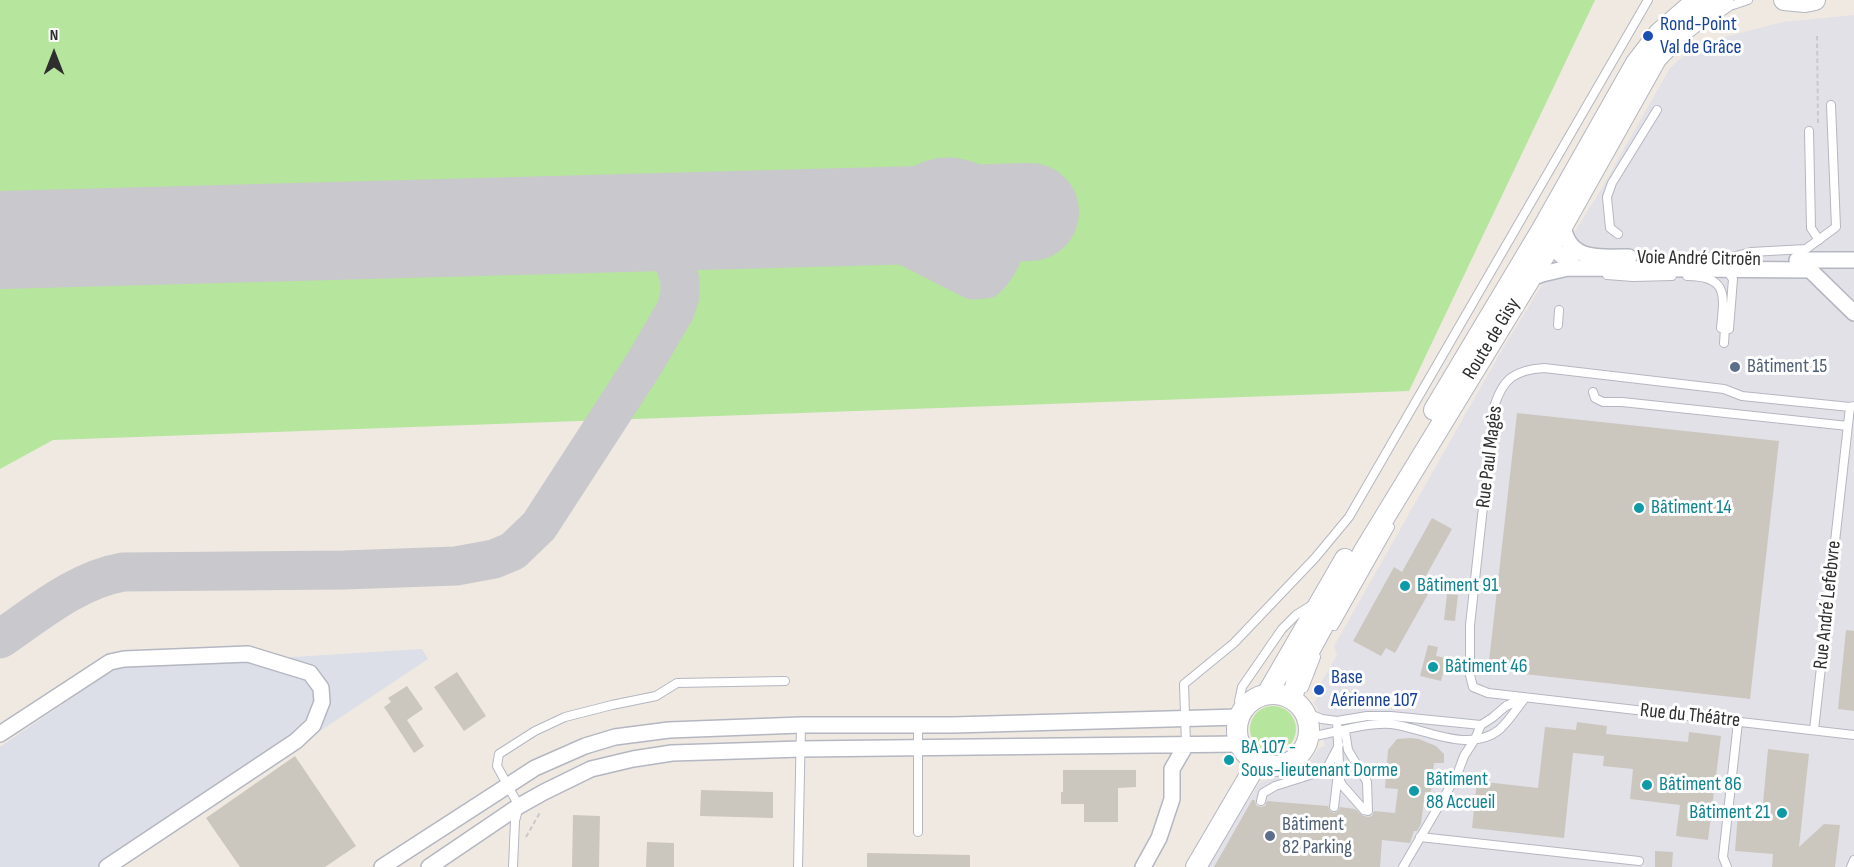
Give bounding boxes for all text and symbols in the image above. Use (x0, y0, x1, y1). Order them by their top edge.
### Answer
place label: Rond-Point Val de Grâce (1660, 13, 1742, 60)
north arrow (24, 24, 84, 84)
text: N (50, 26, 58, 45)
marker: Rond-Point Val de Grâce (1641, 29, 1655, 43)
street label: Voie André Citroën (1637, 246, 1761, 272)
street label: Route de Gisy (1458, 294, 1526, 384)
place label: Bâtiment 15 (1747, 355, 1827, 379)
marker: Bâtiment 15 (1728, 360, 1742, 374)
street label: Rue Paul Magès (1472, 405, 1508, 509)
place label: Bâtiment 14 (1651, 496, 1732, 520)
marker: Bâtiment 14 (1632, 501, 1646, 515)
street label: Rue André Lefebvre (1809, 539, 1847, 671)
place label: Bâtiment 91 (1417, 574, 1498, 598)
marker: Bâtiment 91 (1398, 579, 1412, 593)
place label: Bâtiment 46 (1445, 655, 1527, 679)
marker: Bâtiment 46 (1426, 660, 1440, 674)
place label: Base Aérienne 107 (1331, 666, 1418, 713)
marker: Base Aérienne 107 (1312, 683, 1326, 697)
street label: Rue du Théâtre (1639, 699, 1741, 733)
place label: BA 107 - Sous-lieutenant Dorme (1241, 736, 1398, 783)
marker: BA 107 - Sous-lieutenant Dorme (1222, 753, 1236, 767)
place label: Bâtiment 88 Accueil (1426, 768, 1495, 815)
place label: Bâtiment 86 (1659, 773, 1742, 797)
marker: Bâtiment 86 (1640, 778, 1654, 792)
marker: Bâtiment 88 Accueil (1407, 784, 1421, 798)
place label: Bâtiment 21 (1689, 801, 1770, 825)
marker: Bâtiment 21 (1775, 806, 1789, 820)
place label: Bâtiment 82 Parking (1282, 813, 1352, 860)
marker: Bâtiment 82 Parking (1263, 829, 1277, 843)

